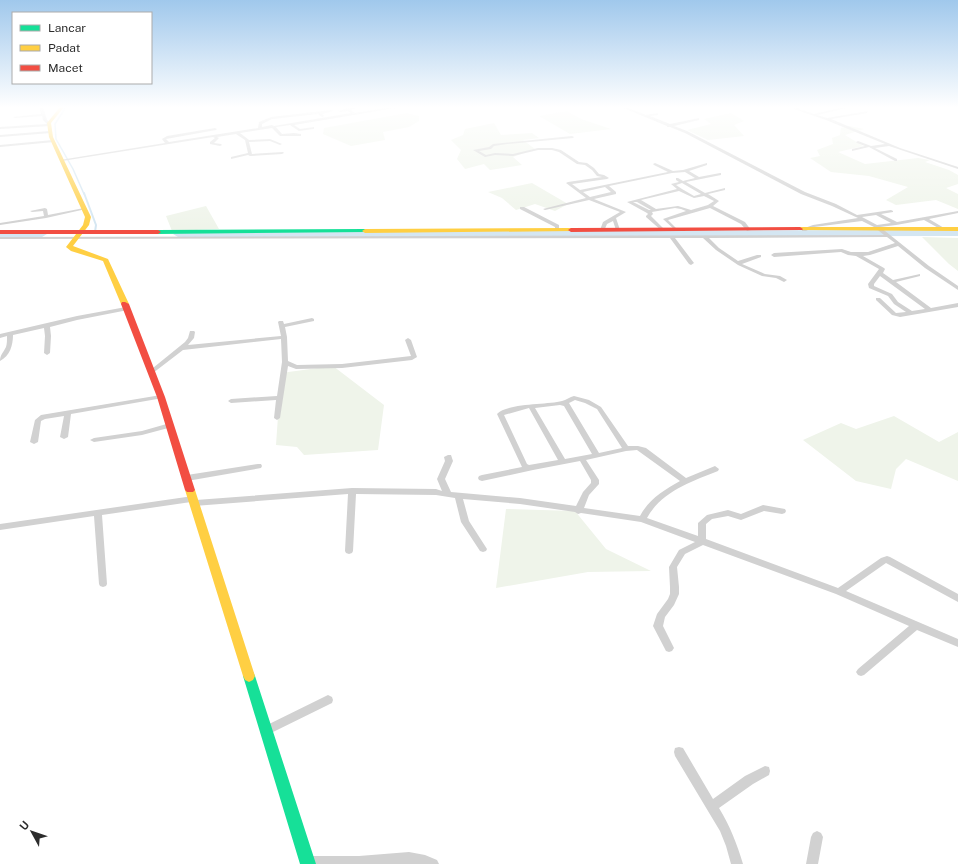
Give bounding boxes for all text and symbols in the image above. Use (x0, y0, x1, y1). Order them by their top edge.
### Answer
legend (12, 12, 152, 84)
text: Lancar (48, 21, 86, 35)
text: Padat (48, 41, 81, 55)
text: Macet (48, 61, 83, 75)
north arrow (12, 812, 52, 852)
text: U (17, 819, 32, 832)

